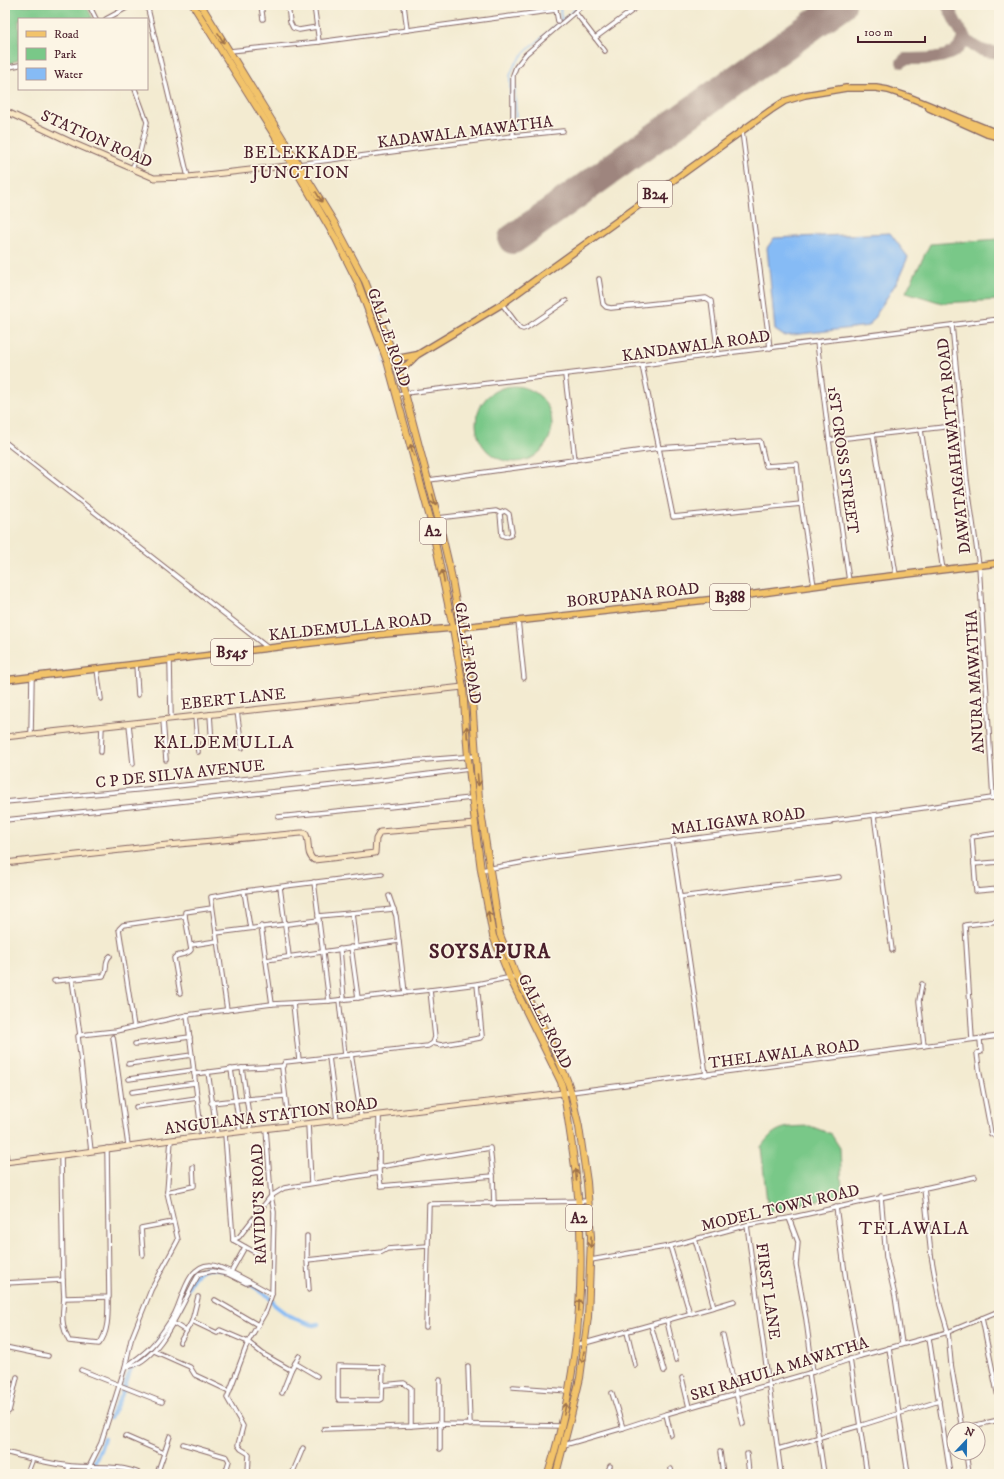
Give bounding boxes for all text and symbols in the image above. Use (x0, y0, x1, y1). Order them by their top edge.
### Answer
legend (18, 18, 148, 90)
scale bar (858, 18, 925, 44)
text: 100 m (864, 25, 893, 40)
text: Road (54, 27, 79, 42)
one-way arrow (217, 32, 225, 43)
text: Park (54, 47, 76, 62)
text: Water (53, 67, 83, 82)
street label: STATION ROAD (38, 105, 156, 172)
street label: KADAWALA MAWATHA (376, 111, 555, 153)
district label: BELEKKADE JUNCTION (243, 142, 359, 184)
road number: B24 (638, 181, 672, 207)
one-way arrow (315, 191, 323, 203)
street label: GALLE ROAD (363, 285, 415, 389)
street label: KANDAWALA ROAD (621, 326, 772, 366)
street label: DAWATAGAHAWATTA ROAD (933, 337, 975, 555)
street label: 1ST CROSS STREET (823, 385, 863, 535)
one-way arrow (408, 444, 415, 457)
one-way arrow (430, 493, 438, 506)
road number: A2 (420, 518, 446, 544)
one-way arrow (439, 570, 447, 583)
street label: BORUPANA ROAD (566, 578, 701, 612)
road number: B388 (710, 584, 750, 610)
street label: GALLE ROAD (450, 601, 486, 706)
street label: KALDEMULLA ROAD (268, 608, 433, 646)
street label: ANURA MAWATHA (961, 609, 989, 754)
road number: B545 (211, 639, 253, 665)
street label: EBERT LANE (180, 684, 287, 714)
one-way arrow (463, 726, 470, 739)
district label: KALDEMULLA (153, 732, 295, 754)
street label: C P DE SILVA AVENUE (95, 755, 266, 793)
one-way arrow (474, 773, 481, 786)
street label: MALIGAWA ROAD (670, 803, 807, 839)
one-way arrow (485, 911, 493, 924)
district label: SOYSAPURA (429, 940, 551, 965)
street label: GALLE ROAD (514, 971, 577, 1072)
street label: THELAWALA ROAD (707, 1035, 861, 1073)
street label: ANGULANA STATION ROAD (163, 1093, 379, 1139)
street label: RAVIDU'S ROAD (247, 1143, 271, 1265)
one-way arrow (572, 1169, 580, 1182)
street label: MODEL TOWN ROAD (699, 1180, 861, 1236)
road number: A2 (566, 1205, 592, 1231)
district label: TELAWALA (859, 1218, 969, 1240)
one-way arrow (587, 1235, 595, 1248)
street label: FIRST LANE (751, 1242, 785, 1341)
one-way arrow (575, 1299, 583, 1312)
street label: SRI RAHULA MAWATHA (688, 1332, 872, 1406)
one-way arrow (579, 1350, 587, 1363)
one-way arrow (561, 1403, 569, 1416)
north arrow (946, 1421, 986, 1461)
text: N (963, 1424, 976, 1441)

